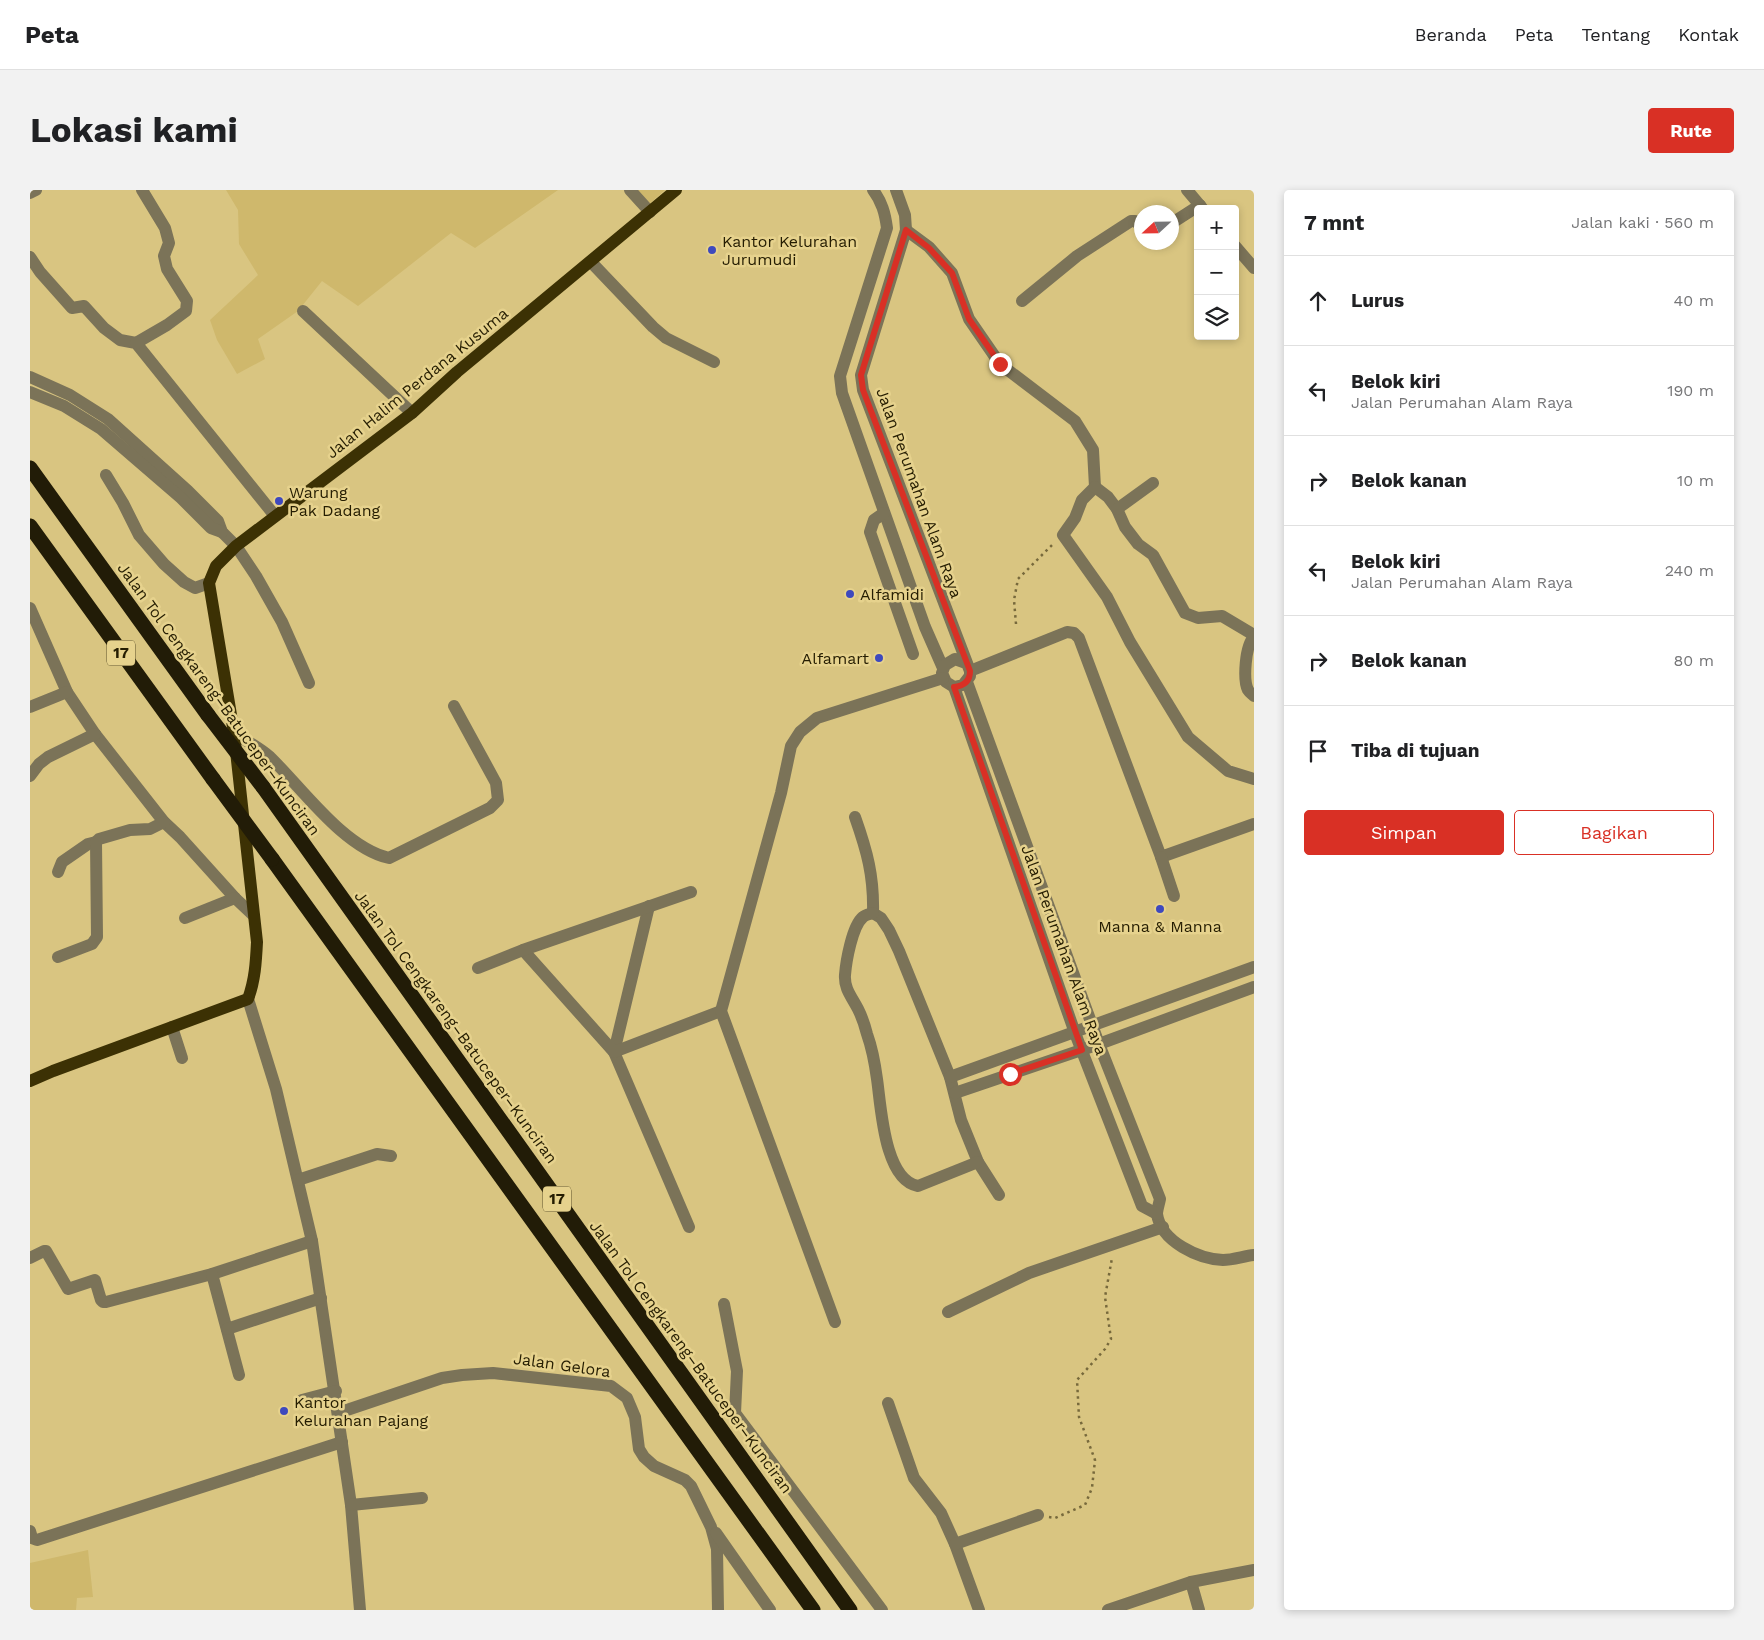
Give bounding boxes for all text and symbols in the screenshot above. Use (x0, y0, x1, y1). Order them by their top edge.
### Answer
text: Peta (25, 21, 79, 49)
text: Beranda (1415, 24, 1487, 45)
text: Peta (1515, 24, 1553, 45)
text: Tentang (1581, 24, 1650, 45)
text: Kontak (1678, 24, 1739, 45)
button: Rute (1648, 108, 1734, 153)
text: Lokasi kami (30, 109, 238, 151)
north arrow (1134, 205, 1179, 250)
map controls (1194, 205, 1239, 340)
button: + (1194, 205, 1239, 250)
text: 7 mnt (1304, 210, 1364, 235)
text: Jalan kaki · 560 m (1571, 213, 1714, 232)
place label: Kantor Kelurahan Jurumudi (722, 232, 857, 269)
marker: Kantor Kelurahan Jurumudi (706, 244, 718, 256)
button: − (1194, 250, 1239, 295)
icon: ahead (1304, 287, 1332, 315)
text: Lurus (1351, 289, 1404, 312)
text: 40 m (1674, 291, 1714, 310)
button: layers (1194, 295, 1239, 340)
street label: Jalan Halim Perdana Kusuma (322, 304, 512, 462)
route end (989, 353, 1012, 376)
text: Belok kiri (1351, 370, 1441, 393)
icon: left (1304, 377, 1332, 405)
text: 190 m (1667, 381, 1714, 400)
street label: Jalan Perumahan Alam Raya (872, 385, 966, 601)
text: Jalan Perumahan Alam Raya (1351, 393, 1573, 412)
icon: right (1304, 467, 1332, 495)
text: Belok kanan (1351, 469, 1467, 492)
text: 10 m (1677, 471, 1714, 490)
place label: Warung Pak Dadang (289, 483, 381, 520)
marker: Warung Pak Dadang (273, 495, 285, 507)
text: Belok kiri (1351, 550, 1441, 573)
icon: left (1304, 557, 1332, 585)
street label: Jalan Tol Cengkareng–Batuceper–Kunciran (114, 559, 324, 839)
text: 240 m (1665, 561, 1714, 580)
text: Jalan Perumahan Alam Raya (1351, 573, 1573, 592)
place label: Alfamidi (860, 585, 924, 604)
marker: Alfamidi (844, 588, 856, 600)
road number: 17 (107, 640, 135, 666)
icon: right (1304, 647, 1332, 675)
place label: Alfamart (802, 649, 869, 668)
text: Belok kanan (1351, 649, 1467, 672)
text: 80 m (1673, 651, 1714, 670)
marker: Alfamart (873, 652, 885, 664)
icon: arrive (1304, 737, 1332, 765)
text: Tiba di tujuan (1351, 739, 1480, 762)
button: Simpan (1304, 810, 1504, 855)
button: Bagikan (1514, 810, 1714, 855)
street label: Jalan Perumahan Alam Raya (1017, 842, 1111, 1058)
street label: Jalan Tol Cengkareng–Batuceper–Kunciran (351, 887, 561, 1167)
marker: Manna & Manna (1154, 903, 1166, 915)
place label: Manna & Manna (1098, 917, 1222, 936)
route start (999, 1063, 1022, 1086)
road number: 17 (543, 1186, 571, 1212)
street label: Jalan Tol Cengkareng–Batuceper–Kunciran (586, 1217, 796, 1497)
street label: Jalan Gelora (512, 1349, 612, 1381)
place label: Kantor Kelurahan Pajang (294, 1393, 429, 1430)
marker: Kantor Kelurahan Pajang (278, 1405, 290, 1417)

